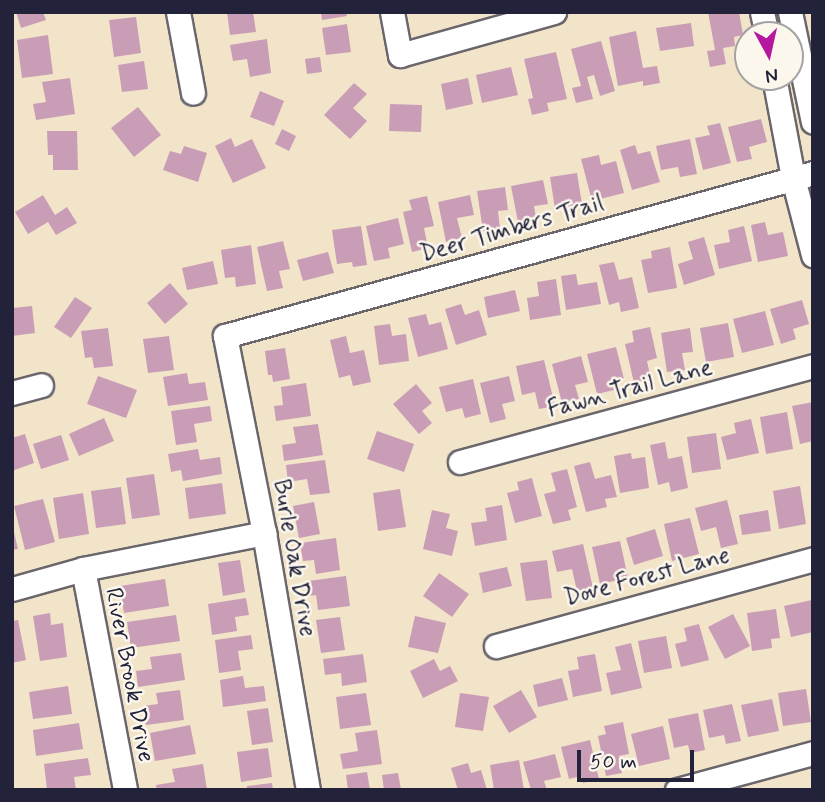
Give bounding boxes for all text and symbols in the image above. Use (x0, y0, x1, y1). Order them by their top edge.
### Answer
north arrow (734, 21, 804, 91)
text: N (764, 62, 780, 89)
street label: Deer Timbers Trail (418, 189, 606, 269)
street label: Fawn Trail Lane (546, 354, 714, 424)
street label: Burle Oak Drive (266, 477, 322, 639)
street label: Dove Forest Lane (560, 541, 734, 613)
street label: River Brook Drive (98, 586, 160, 764)
scale bar (580, 736, 697, 780)
text: 50 m (590, 748, 637, 776)

